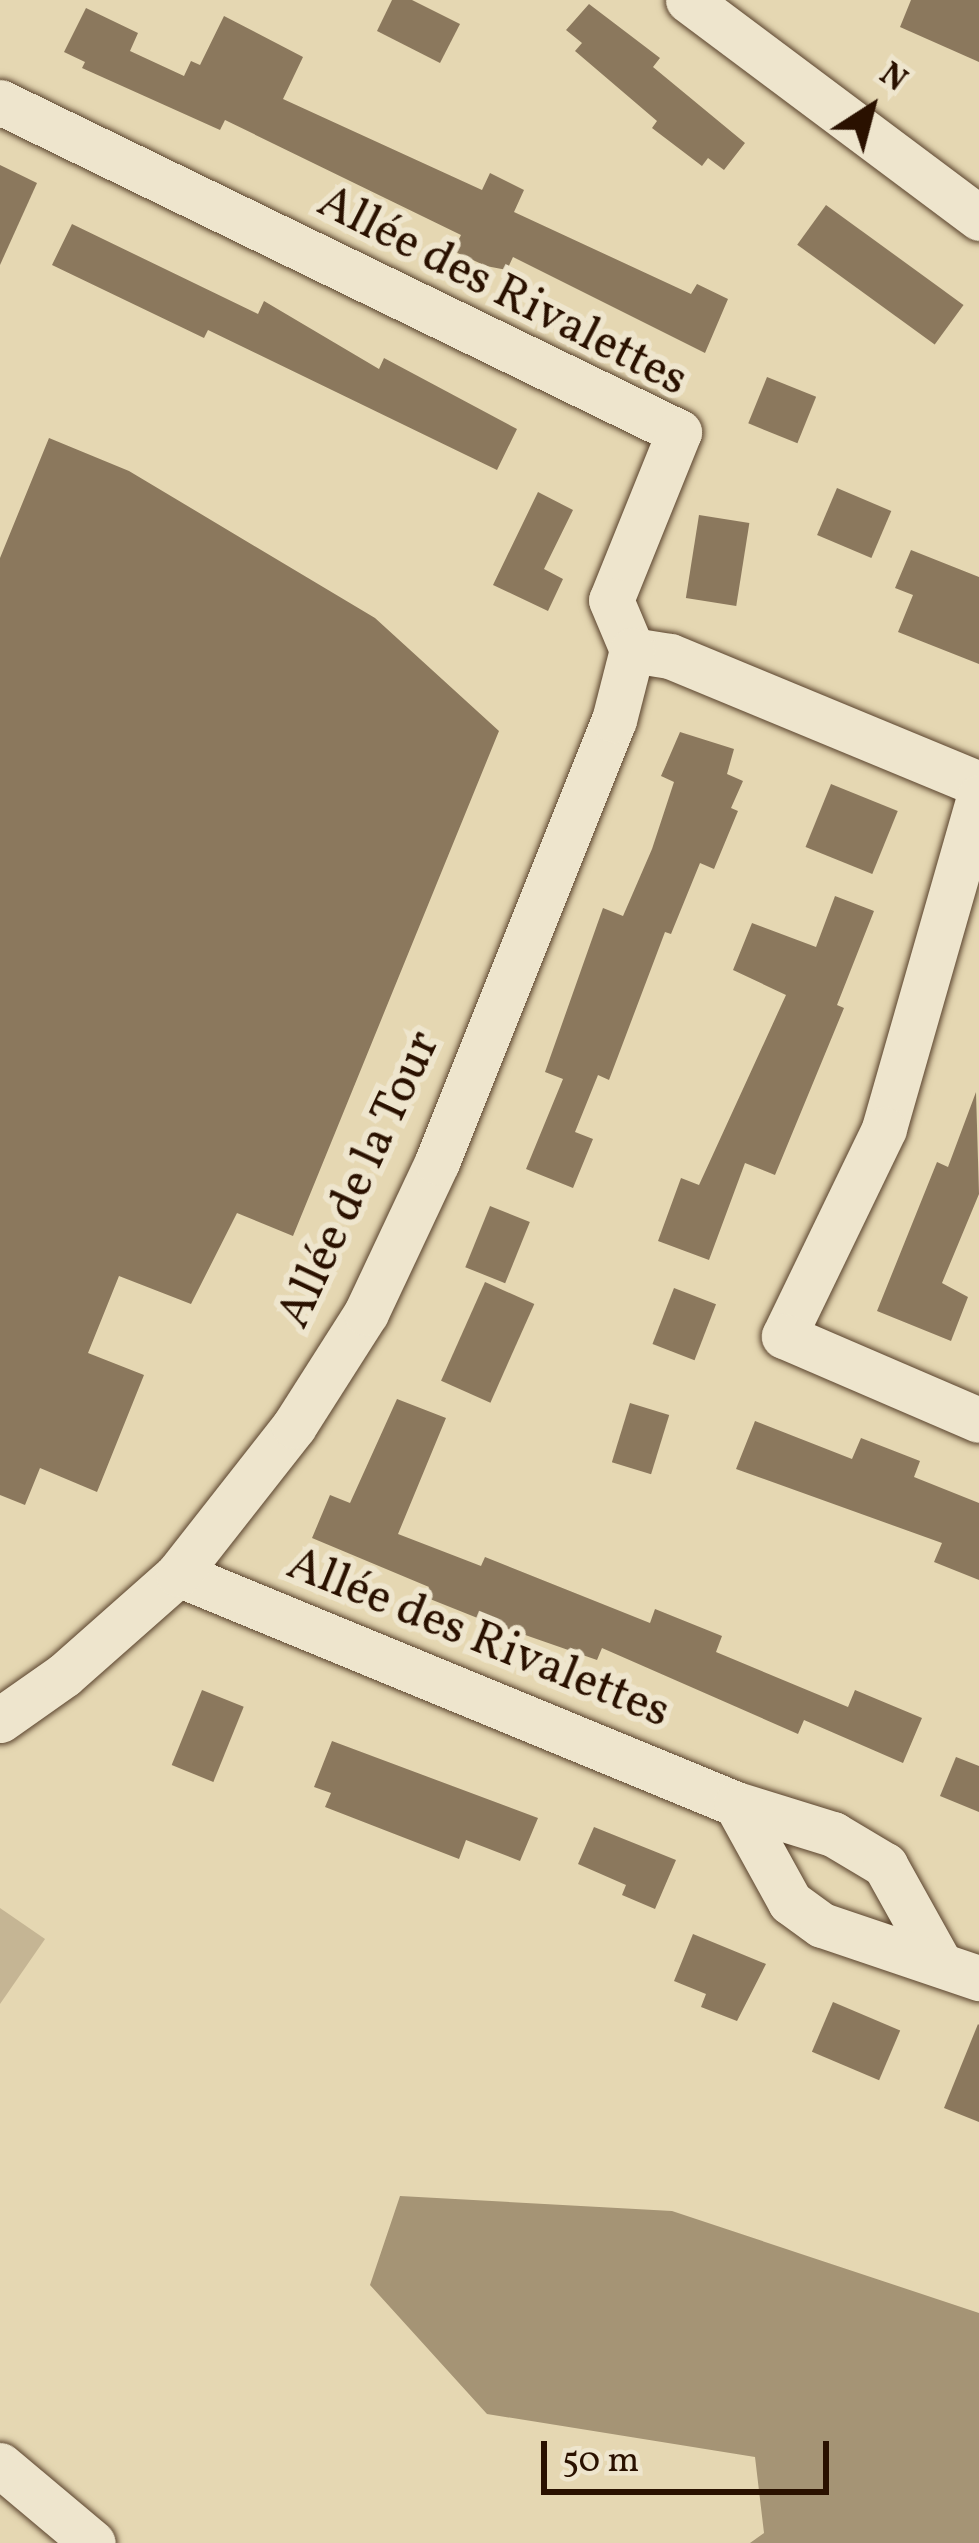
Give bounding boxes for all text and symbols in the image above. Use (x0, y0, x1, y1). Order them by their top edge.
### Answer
north arrow (811, 48, 931, 168)
text: N (869, 53, 915, 105)
street label: Allée des Rivalettes (308, 174, 696, 410)
street label: Allée de la Tour (266, 1022, 454, 1338)
street label: Allée des Rivalettes (278, 1536, 678, 1742)
scale bar (547, 2417, 835, 2491)
text: 50 m (562, 2437, 639, 2487)

